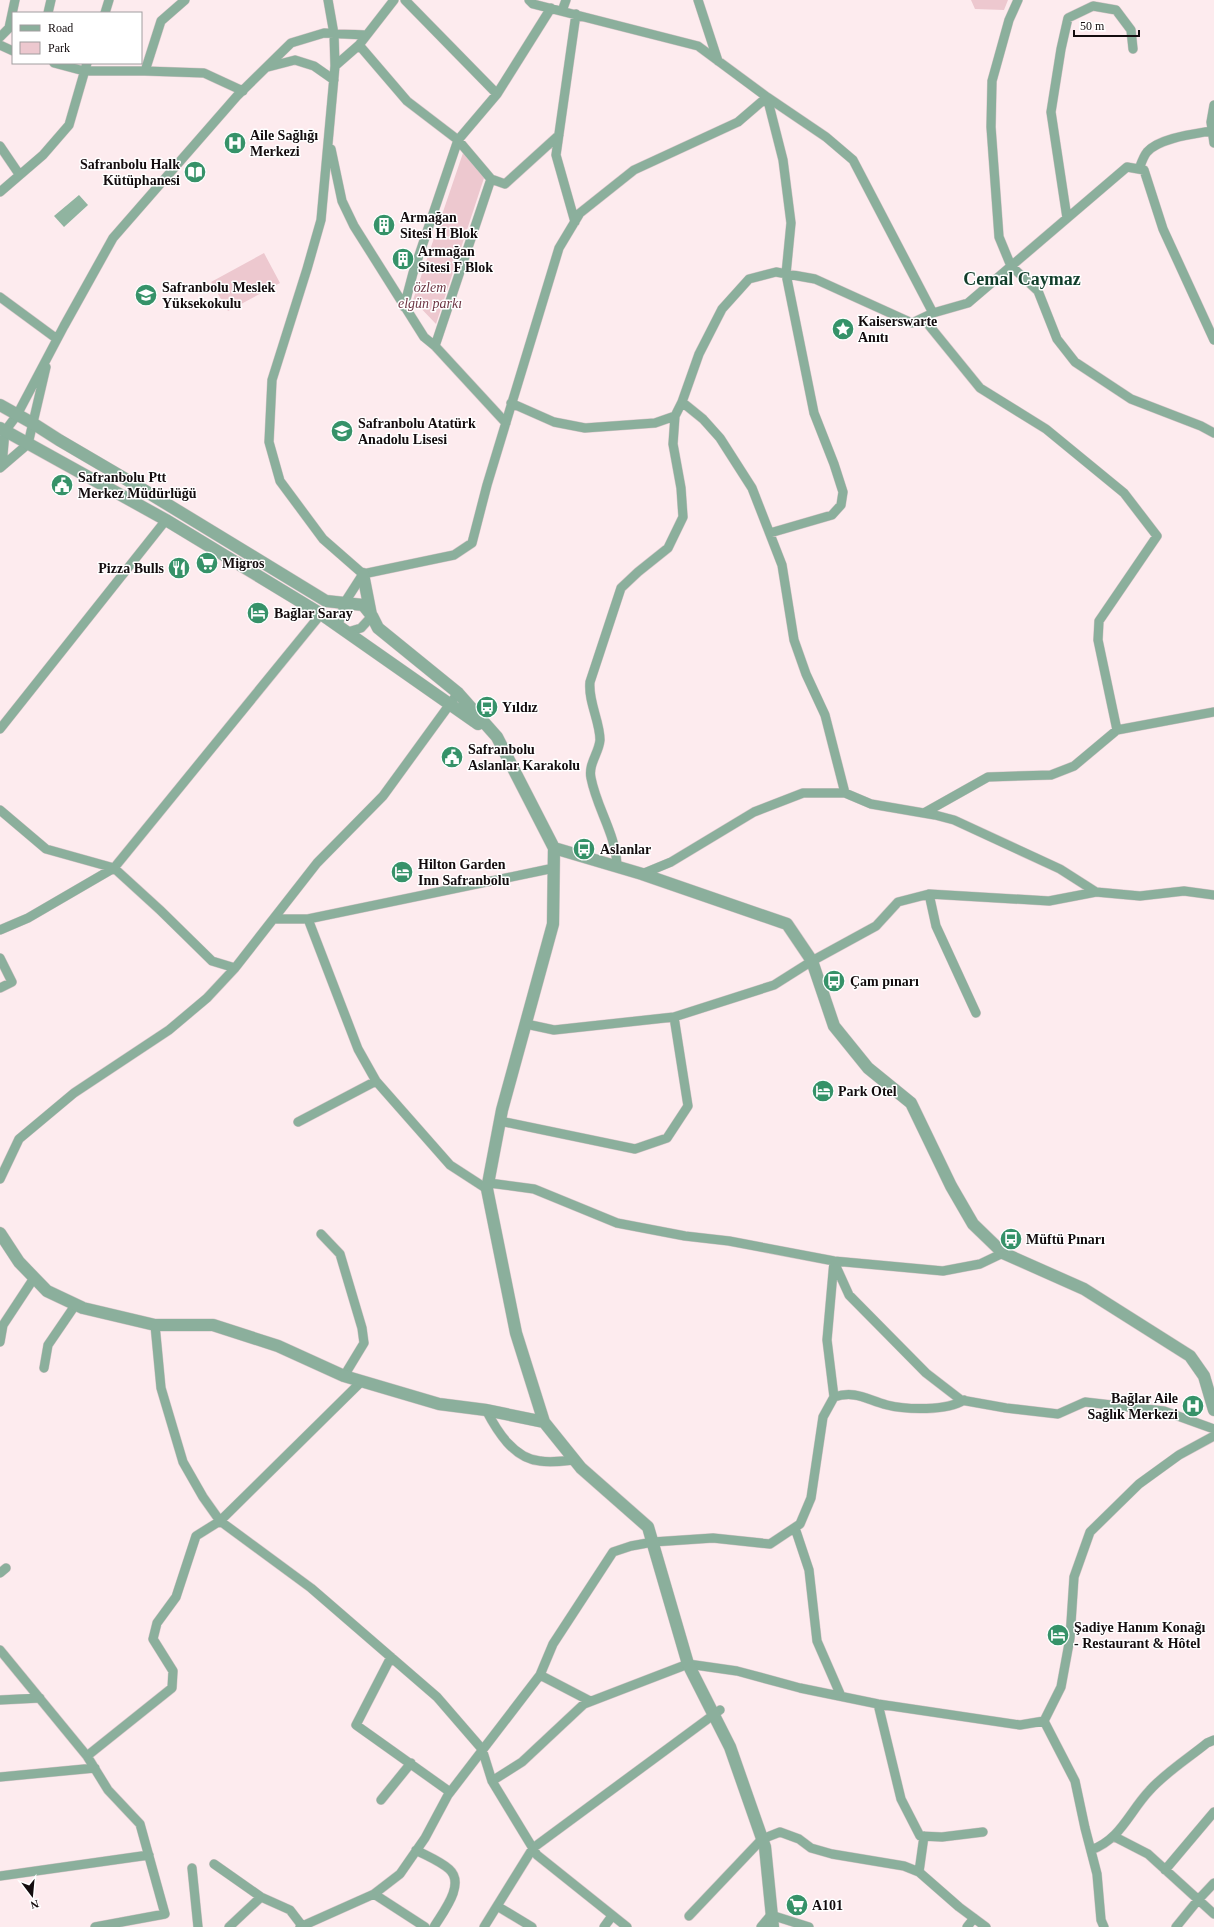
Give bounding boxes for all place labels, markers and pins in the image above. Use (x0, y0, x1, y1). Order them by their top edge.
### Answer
place label: Aile Sağlığı Merkezi (250, 128, 318, 159)
hospital icon: Aile Sağlığı Merkezi (222, 130, 248, 156)
place label: Safranbolu Halk Kütüphanesi (80, 157, 180, 188)
library icon: Safranbolu Halk Kütüphanesi (182, 159, 208, 185)
place label: Armağan Sitesi H Blok (400, 210, 478, 241)
building icon: Armağan Sitesi H Blok (371, 212, 397, 238)
place label: Armağan Sitesi F Blok (418, 244, 493, 275)
building icon: Armağan Sitesi F Blok (390, 246, 416, 272)
place label: Safranbolu Meslek Yüksekokulu (162, 280, 275, 311)
school or university icon: Safranbolu Meslek Yüksekokulu (133, 282, 159, 308)
place label: Kaiserswarte Anıtı (858, 314, 937, 345)
place icon: Kaiserswarte Anıtı (830, 316, 856, 342)
place label: Safranbolu Atatürk Anadolu Lisesi (358, 416, 476, 447)
school or university icon: Safranbolu Atatürk Anadolu Lisesi (329, 418, 355, 444)
place label: Safranbolu Ptt Merkez Müdürlüğü (78, 470, 197, 501)
public building icon: Safranbolu Ptt Merkez Müdürlüğü (49, 472, 75, 498)
supermarket icon: Migros (194, 550, 220, 576)
restaurant icon: Pizza Bulls (166, 555, 192, 581)
place label: Migros (222, 556, 265, 571)
place label: Pizza Bulls (98, 561, 165, 576)
hotel icon: Bağlar Saray (245, 600, 271, 626)
place label: Bağlar Saray (274, 606, 353, 621)
bus stop icon: Yıldız (474, 694, 500, 720)
place label: Yıldız (502, 700, 538, 715)
place label: Safranbolu Aslanlar Karakolu (468, 742, 580, 773)
public building icon: Safranbolu Aslanlar Karakolu (439, 744, 465, 770)
bus stop icon: Aslanlar (571, 836, 597, 862)
place label: Aslanlar (600, 842, 651, 857)
place label: Hilton Garden Inn Safranbolu (418, 857, 510, 888)
hotel icon: Hilton Garden Inn Safranbolu (389, 859, 415, 885)
bus stop icon: Çam pınarı (821, 968, 847, 994)
place label: Çam pınarı (850, 974, 919, 989)
hotel icon: Park Otel (810, 1078, 836, 1104)
place label: Park Otel (838, 1084, 897, 1099)
bus stop icon: Müftü Pınarı (998, 1226, 1024, 1252)
place label: Müftü Pınarı (1026, 1232, 1105, 1247)
place label: Bağlar Aile Sağlık Merkezi (1087, 1391, 1178, 1422)
hospital icon: Bağlar Aile Sağlık Merkezi (1180, 1393, 1206, 1419)
place label: Şadiye Hanım Konağı - Restaurant & Hôtel (1074, 1620, 1206, 1651)
hotel icon: Şadiye Hanım Konağı - Restaurant & Hôtel (1045, 1622, 1071, 1648)
supermarket icon: A101 (784, 1892, 810, 1918)
place label: A101 (812, 1898, 843, 1913)

